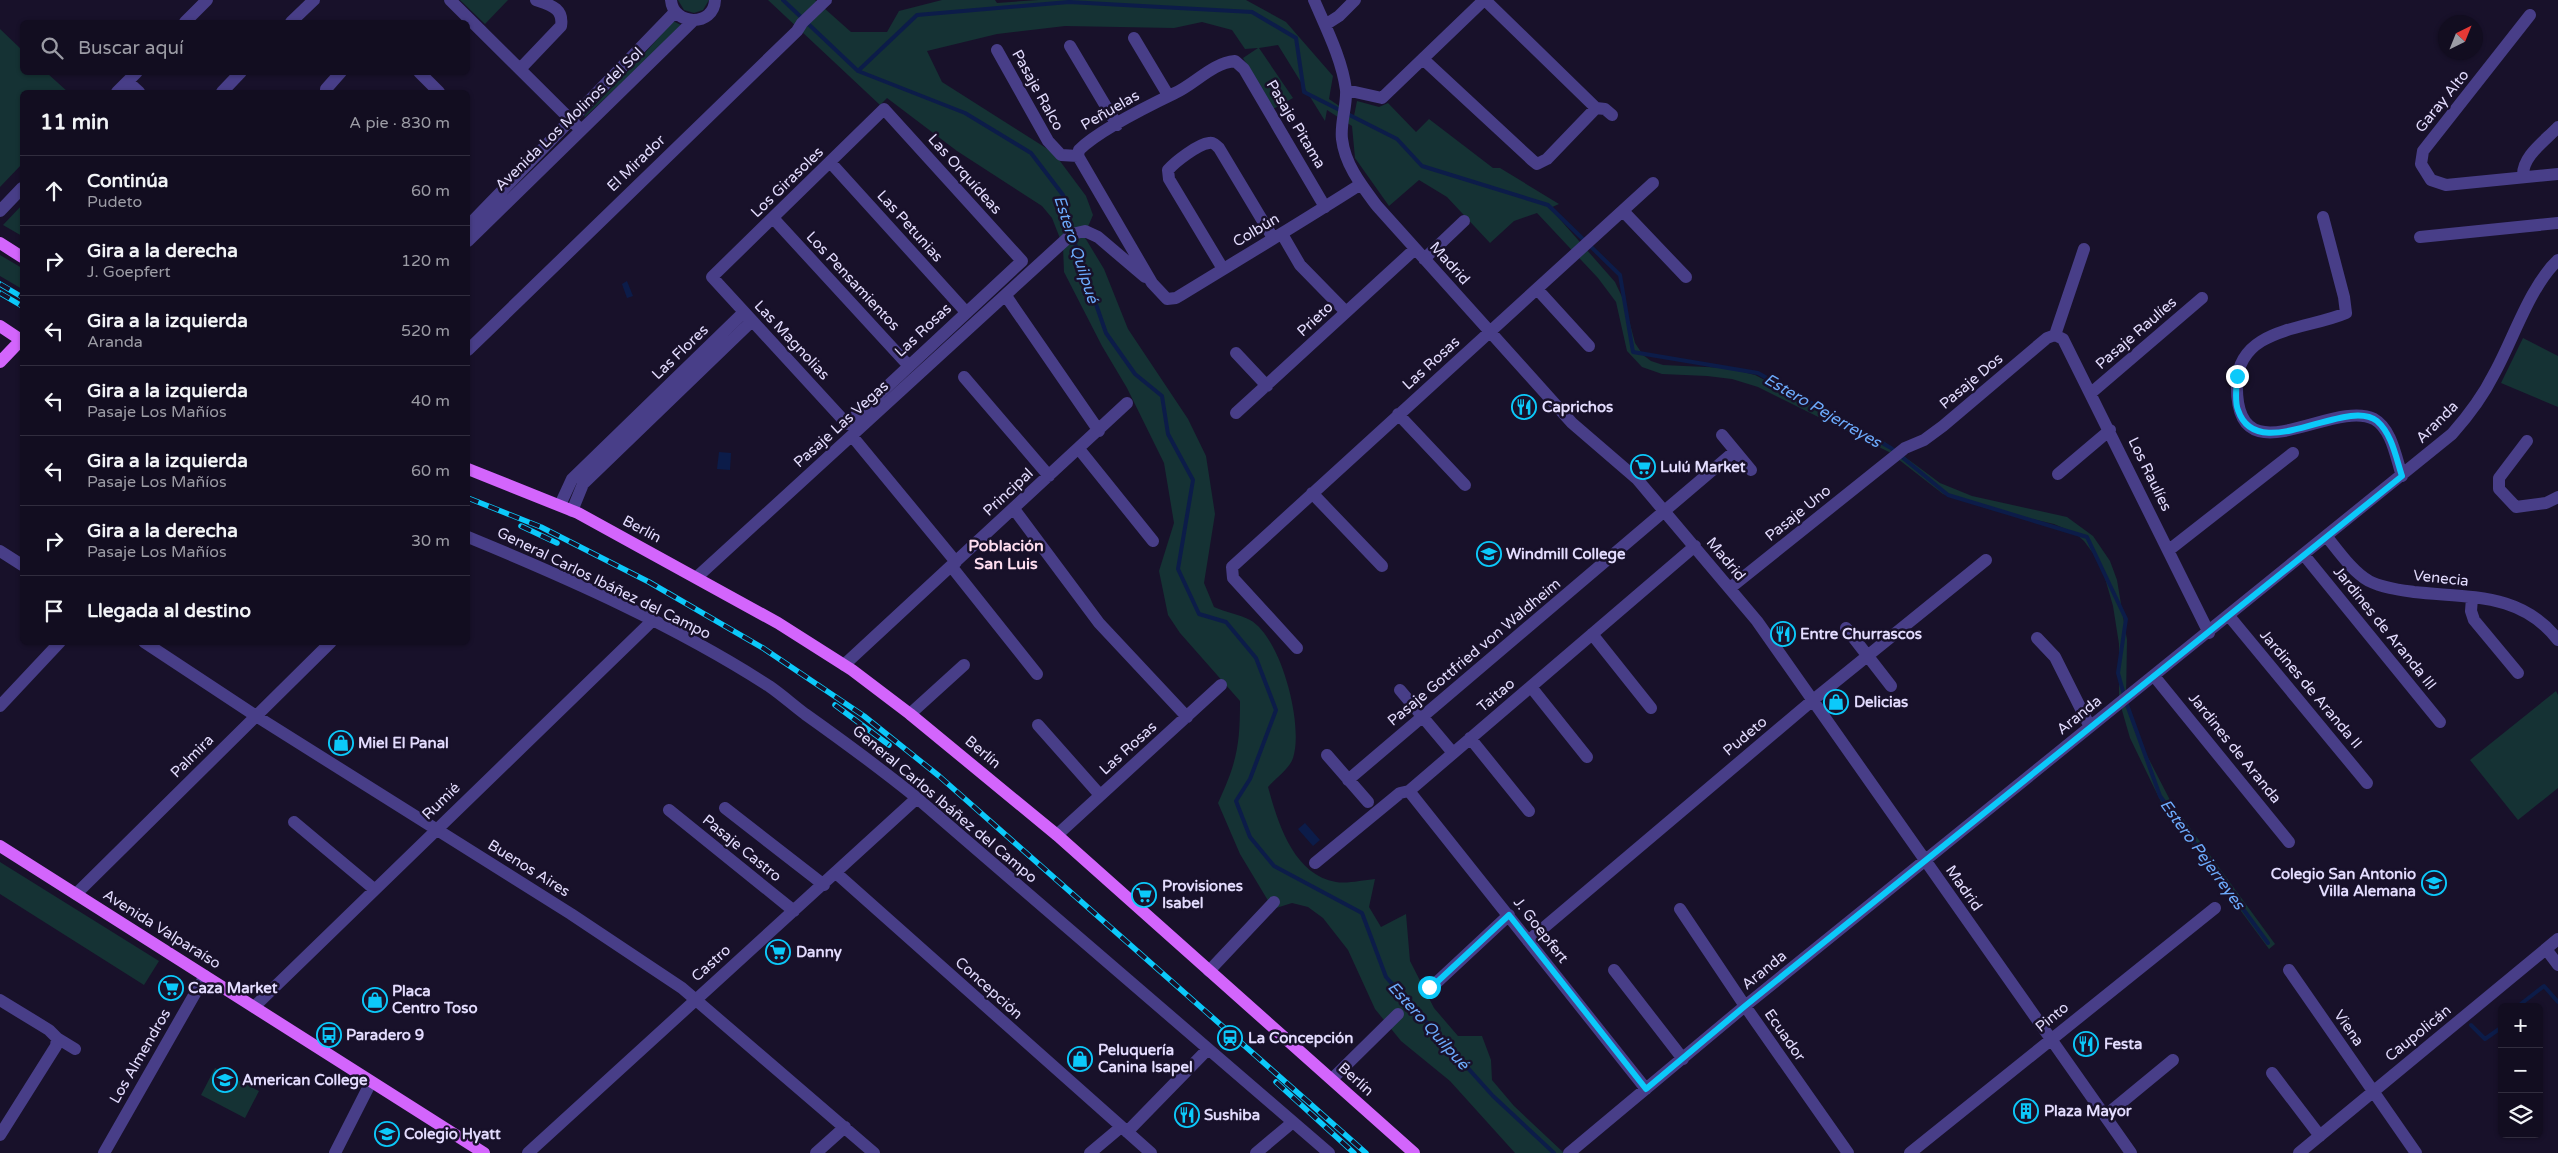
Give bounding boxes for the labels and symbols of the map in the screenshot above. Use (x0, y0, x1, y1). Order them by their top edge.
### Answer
north arrow (2438, 15, 2483, 60)
street label: Avenida Los Molinos del Sol (491, 44, 647, 194)
street label: Pasaje Ralco (1008, 46, 1068, 134)
street label: Garay Alto (2411, 66, 2473, 136)
street label: Pasaje Pitama (1263, 76, 1329, 172)
street label: Peñuelas (1078, 86, 1142, 134)
street label: Las Orquídeas (924, 130, 1006, 218)
street label: El Mirador (603, 131, 669, 195)
street label: Los Girasoles (747, 143, 827, 221)
street label: Las Petunias (873, 187, 947, 265)
water label: Estero Quilpué (1049, 193, 1103, 307)
street label: Colbún (1230, 209, 1282, 251)
street label: Los Pensamientos (802, 228, 904, 334)
street label: Madrid (1426, 238, 1474, 288)
street label: Pasaje Raulíes (2092, 293, 2180, 373)
street label: Las Magnolias (751, 297, 833, 383)
street label: Prieto (1293, 298, 1337, 340)
street label: Las Rosas (891, 299, 955, 361)
street label: Las Flores (648, 321, 712, 383)
street label: Las Rosas (1399, 333, 1463, 393)
street label: Pasaje Dos (1936, 349, 2006, 413)
route end (2226, 365, 2249, 388)
water label: Estero Pejerreyes (1761, 369, 1886, 453)
street label: Pasaje Las Vegas (790, 377, 892, 471)
restaurant icon: Caprichos (1511, 394, 1537, 420)
street label: Aranda (2412, 397, 2462, 447)
place label: Caprichos (1542, 398, 1613, 417)
street label: Los Raulíes (2124, 434, 2176, 514)
supermarket icon: Lulú Market (1630, 454, 1656, 480)
place label: Lulú Market (1660, 458, 1746, 476)
street label: Principal (979, 464, 1037, 520)
street label: Pasaje Uno (1762, 481, 1834, 545)
street label: Berlín (620, 511, 664, 547)
street label: General Carlos Ibáñez del Campo (494, 523, 714, 643)
street label: Madrid (1703, 534, 1749, 584)
district label: Población San Luis (968, 536, 1044, 574)
school or university icon: Windmill College (1476, 541, 1502, 567)
place label: Windmill College (1506, 545, 1626, 564)
street label: Jardines de Aranda III (2330, 563, 2440, 693)
street label: Venecia (2412, 566, 2470, 590)
street label: Pasaje Gottfried von Waldheim (1384, 574, 1564, 730)
restaurant icon: Entre Churrascos (1770, 621, 1796, 647)
place label: Entre Churrascos (1800, 625, 1922, 643)
street label: Jardines de Aranda II (2256, 626, 2366, 752)
street label: Taitao (1474, 674, 1518, 716)
shop icon: Delicias (1823, 689, 1849, 715)
street label: Jardines de Aranda (2185, 689, 2285, 807)
street label: Aranda (2053, 692, 2105, 738)
place label: Delicias (1854, 693, 1908, 711)
street label: Pudeto (1719, 712, 1771, 760)
street label: Las Rosas (1096, 718, 1160, 778)
street label: General Carlos Ibáñez del Campo (849, 721, 1041, 887)
shop icon: Miel El Panal (328, 730, 354, 756)
street label: Palmira (167, 731, 217, 781)
street label: Berlín (961, 732, 1005, 772)
place label: Miel El Panal (358, 734, 449, 752)
street label: Rumié (418, 779, 464, 823)
water label: Estero Pejerreyes (2155, 796, 2250, 915)
street label: Pasaje Castro (699, 811, 785, 885)
street label: Buenos Aires (485, 836, 573, 900)
street label: Madrid (1942, 862, 1986, 914)
place label: Colegio San Antonio Villa Alemana (2271, 865, 2416, 900)
school or university icon: Colegio San Antonio Villa Alemana (2421, 870, 2447, 896)
place label: Provisiones Isabel (1162, 877, 1243, 912)
supermarket icon: Provisiones Isabel (1131, 882, 1157, 908)
street label: Avenida Valparaíso (100, 885, 224, 973)
street label: J. Goepfert (1510, 894, 1572, 967)
supermarket icon: Danny (765, 939, 791, 965)
street label: Castro (688, 941, 734, 985)
place label: Danny (796, 943, 842, 962)
street label: Aranda (1738, 947, 1790, 993)
street label: Concepción (952, 953, 1026, 1023)
supermarket icon: Caza Market (158, 975, 184, 1001)
route start (1418, 976, 1441, 999)
water label: Estero Quilpué (1383, 977, 1474, 1075)
place label: Caza Market (188, 979, 278, 997)
place label: Placa Centro Toso (392, 982, 478, 1017)
shop icon: Placa Centro Toso (362, 987, 388, 1013)
street label: Pinto (2032, 998, 2072, 1036)
street label: Caupolicán (2381, 1001, 2455, 1065)
street label: Los Almendros (106, 1005, 174, 1107)
street label: Ecuador (1761, 1006, 1810, 1065)
street label: Viena (2330, 1006, 2368, 1050)
bus stop icon: Paradero 9 (316, 1022, 342, 1048)
station icon: La Concepción (1217, 1025, 1243, 1051)
place label: Paradero 9 (346, 1026, 424, 1044)
place label: La Concepción (1248, 1029, 1353, 1048)
restaurant icon: Festa (2073, 1031, 2099, 1057)
place label: Festa (2104, 1035, 2142, 1053)
place label: Peluquería Canina Isapel (1098, 1041, 1193, 1077)
shop icon: Peluquería Canina Isapel (1067, 1046, 1093, 1072)
street label: Berlín (1335, 1059, 1377, 1099)
school or university icon: American College (212, 1067, 238, 1093)
place label: American College (242, 1071, 368, 1090)
building icon: Plaza Mayor (2013, 1098, 2039, 1124)
restaurant icon: Sushiba (1174, 1102, 1200, 1128)
place label: Plaza Mayor (2044, 1102, 2132, 1121)
place label: Sushiba (1204, 1106, 1260, 1124)
school or university icon: Colegio Hyatt (374, 1121, 400, 1147)
place label: Colegio Hyatt (404, 1125, 501, 1144)

